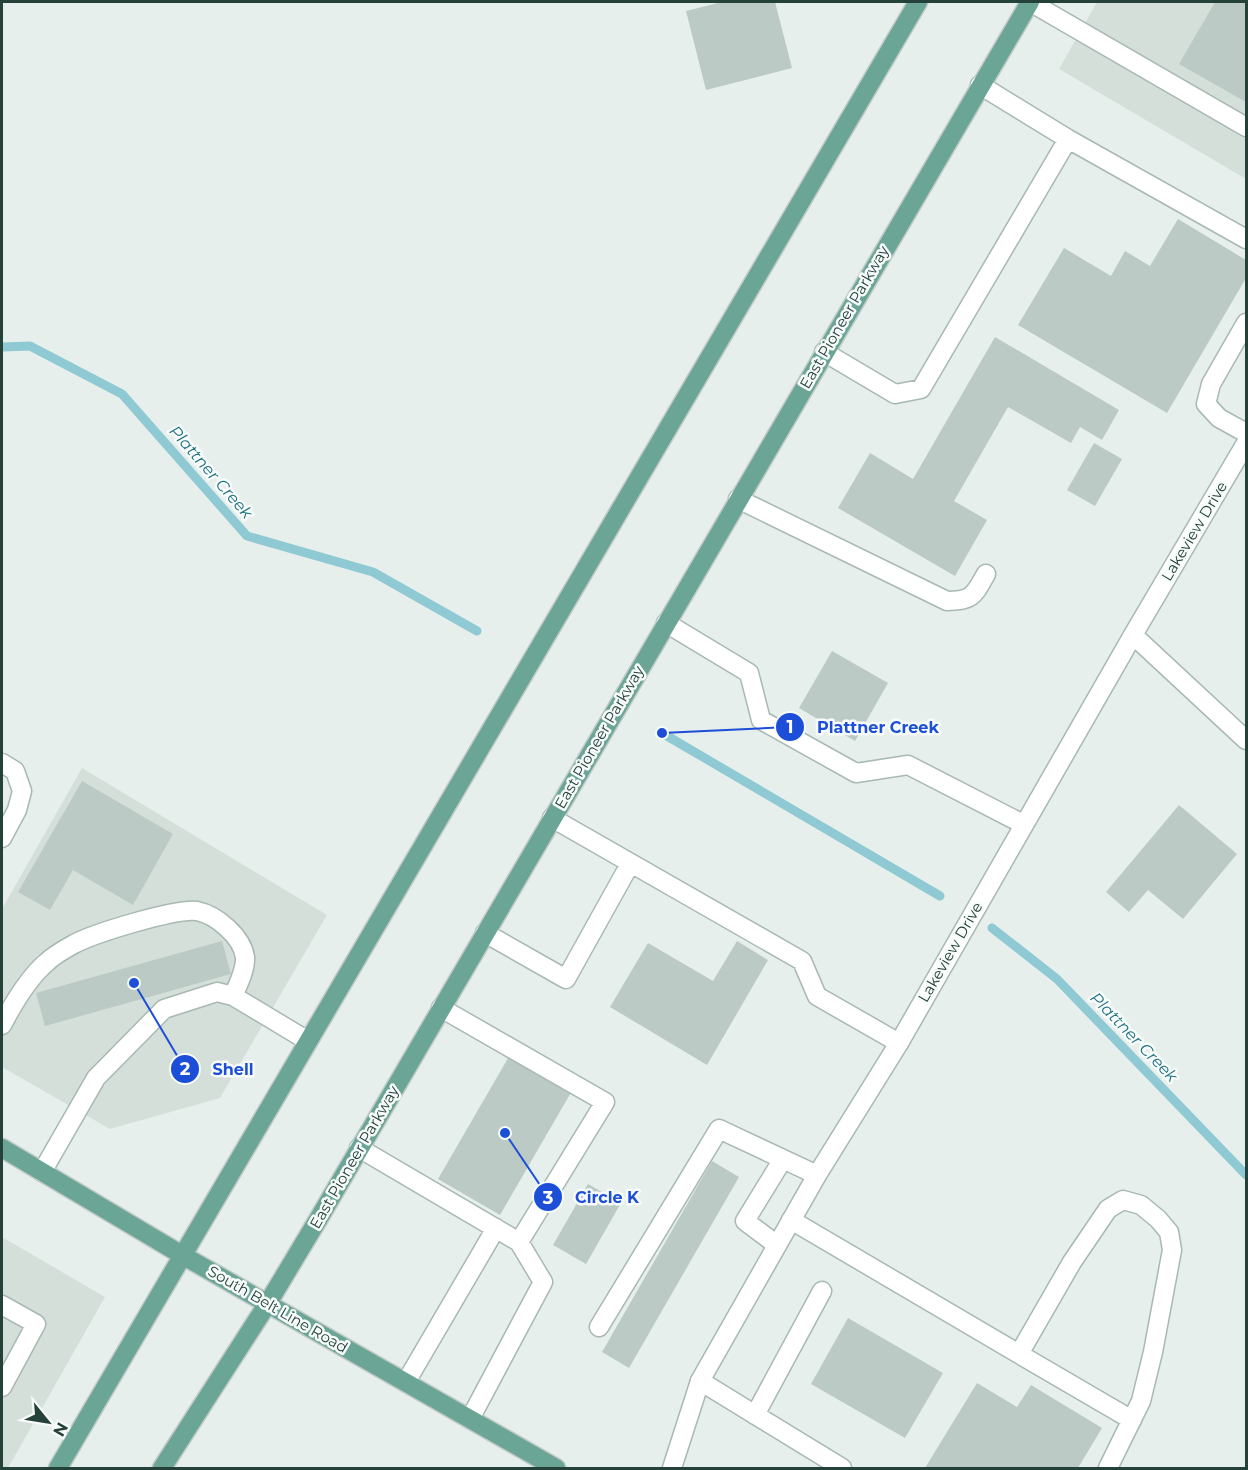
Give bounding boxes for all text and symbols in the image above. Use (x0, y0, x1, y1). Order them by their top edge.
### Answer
street label: East Pioneer Parkway (795, 241, 893, 392)
water label: Plattner Creek (165, 422, 258, 524)
street label: Lakeview Drive (1157, 478, 1231, 584)
street label: East Pioneer Parkway (550, 661, 648, 812)
callout: Plattner Creek (775, 710, 951, 744)
text: 1 (786, 716, 794, 738)
text: Plattner Creek (817, 718, 939, 737)
street label: Lakeview Drive (914, 898, 986, 1006)
water label: Plattner Creek (1086, 988, 1183, 1087)
callout: Shell (170, 1052, 265, 1086)
text: 2 (180, 1058, 191, 1080)
text: Shell (212, 1060, 254, 1079)
street label: East Pioneer Parkway (305, 1081, 403, 1232)
callout: Circle K (533, 1180, 651, 1214)
text: 3 (542, 1187, 554, 1209)
text: Circle K (575, 1188, 640, 1207)
street label: South Belt Line Road (205, 1261, 351, 1357)
north arrow (18, 1392, 78, 1452)
text: N (49, 1419, 72, 1440)

